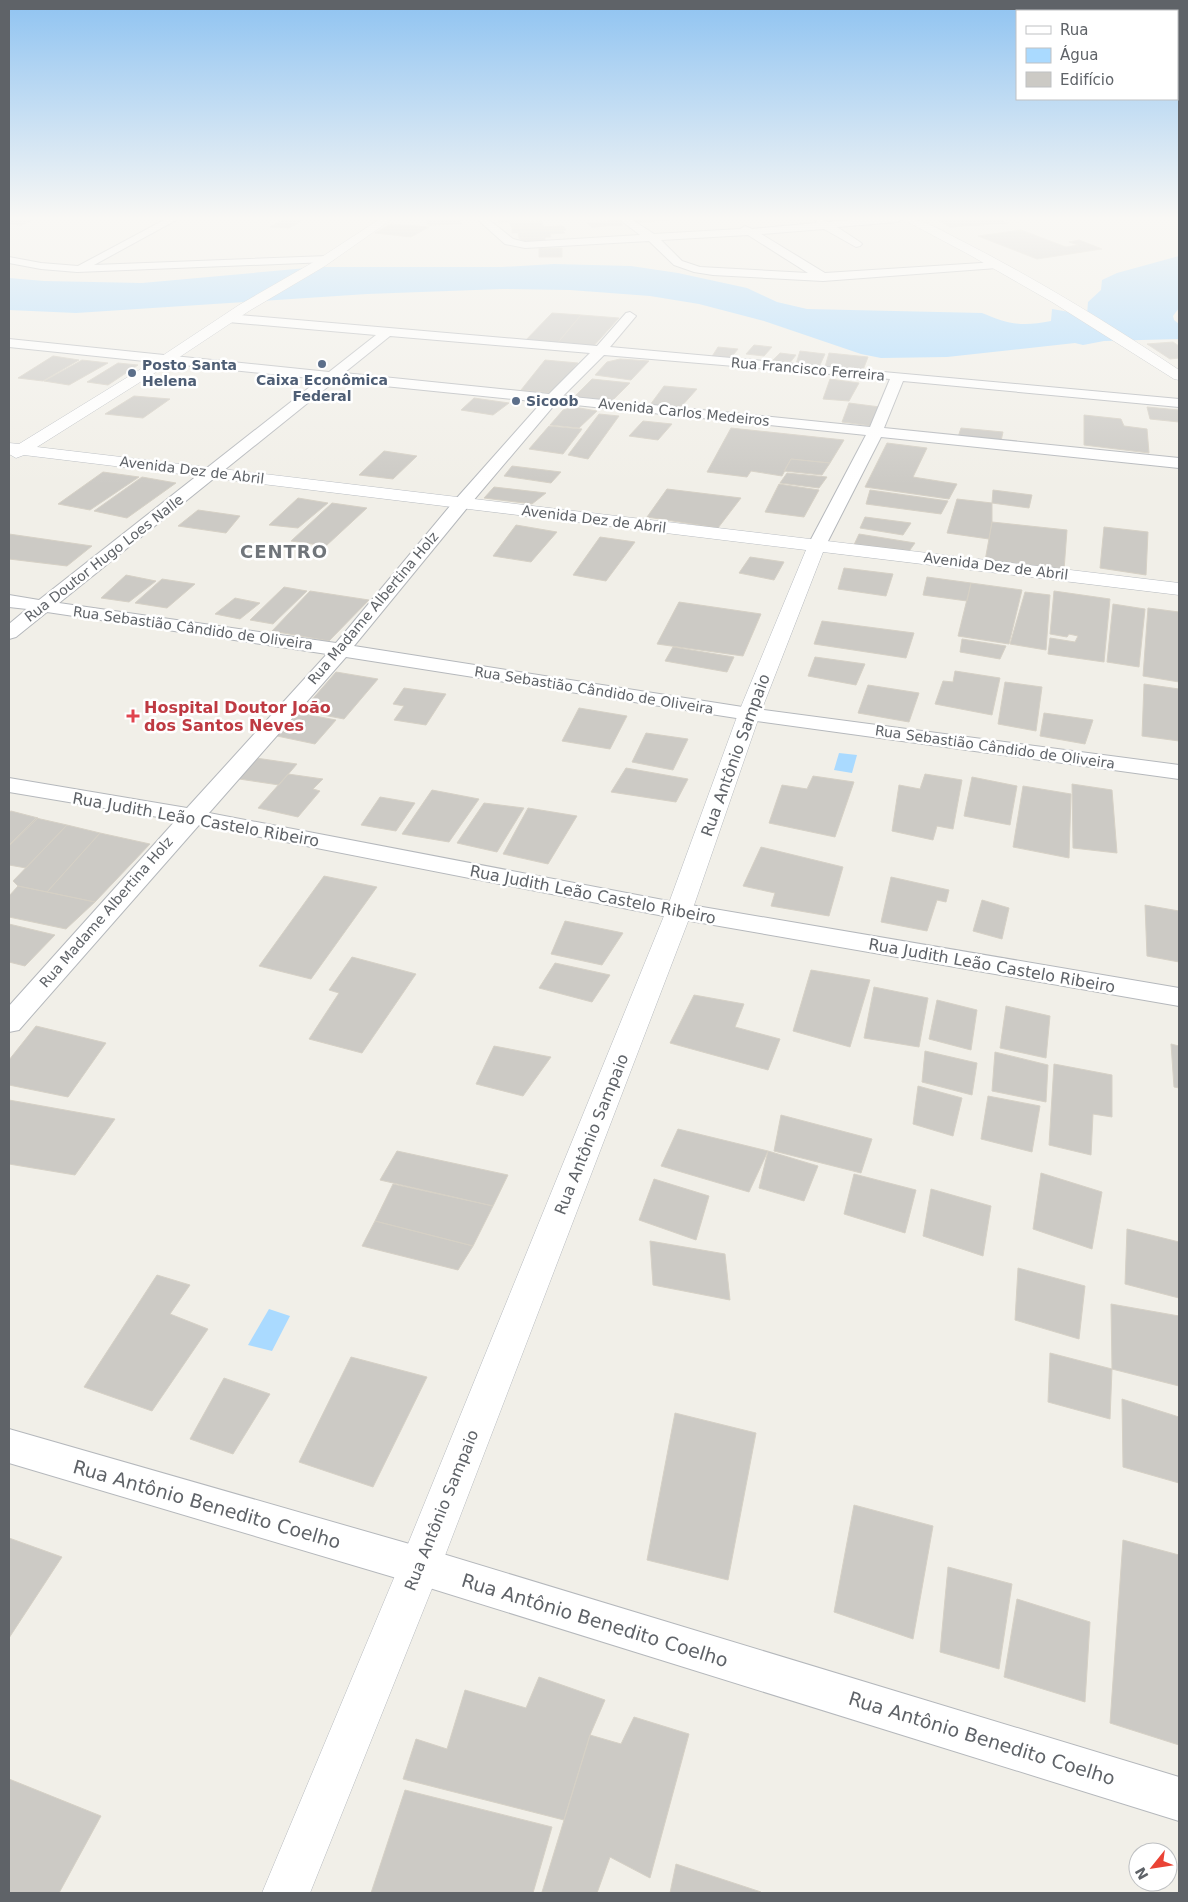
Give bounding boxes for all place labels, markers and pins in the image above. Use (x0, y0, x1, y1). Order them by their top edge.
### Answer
place label: Posto Santa Helena (142, 357, 237, 389)
marker: Caixa Econômica Federal (316, 358, 328, 370)
marker: Posto Santa Helena (126, 367, 138, 379)
place label: Caixa Econômica Federal (256, 372, 388, 404)
place label: Sicoob (526, 393, 578, 409)
marker: Sicoob (510, 395, 522, 407)
place label: Hospital Doutor João dos Santos Neves (144, 698, 331, 735)
marker: Hospital Doutor João dos Santos Neves (126, 709, 140, 723)

